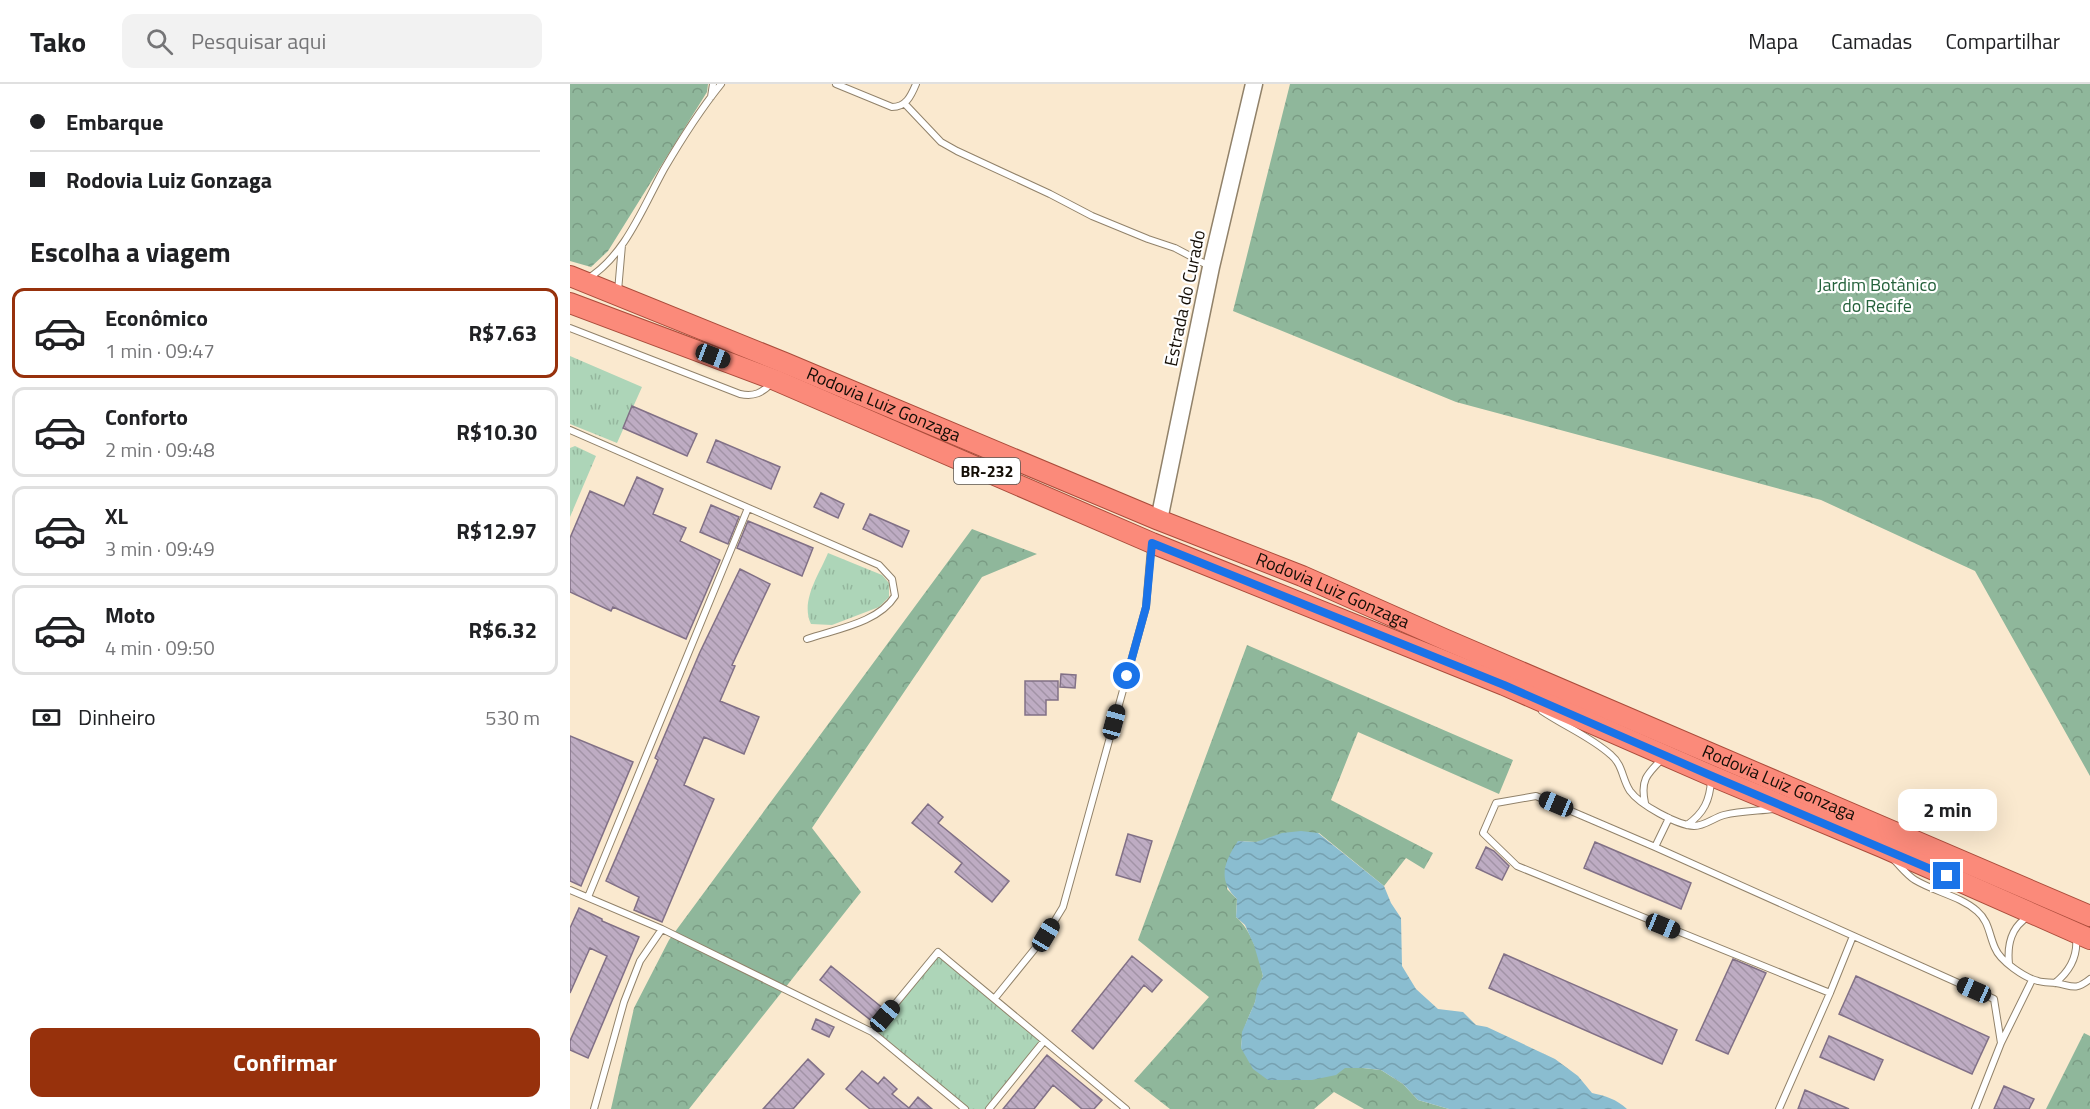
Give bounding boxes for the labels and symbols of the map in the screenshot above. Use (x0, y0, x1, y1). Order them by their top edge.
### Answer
street label: Estrada do Curado (1157, 227, 1212, 369)
park label: Jardim Botânico do Recife (1817, 271, 1937, 319)
car (693, 341, 733, 371)
street label: Rodovia Luiz Gonzaga (803, 360, 965, 448)
road number: BR-232 (954, 458, 1020, 484)
street label: Rodovia Luiz Gonzaga (1252, 545, 1414, 635)
route start (1113, 662, 1140, 689)
car (1101, 702, 1127, 742)
street label: Rodovia Luiz Gonzaga (1698, 737, 1860, 827)
car (1536, 789, 1576, 819)
callout: 2 min (1898, 789, 1996, 831)
route end (1933, 862, 1960, 889)
car (1643, 911, 1683, 941)
car (1029, 915, 1063, 955)
car (1954, 974, 1994, 1006)
car (867, 996, 903, 1036)

